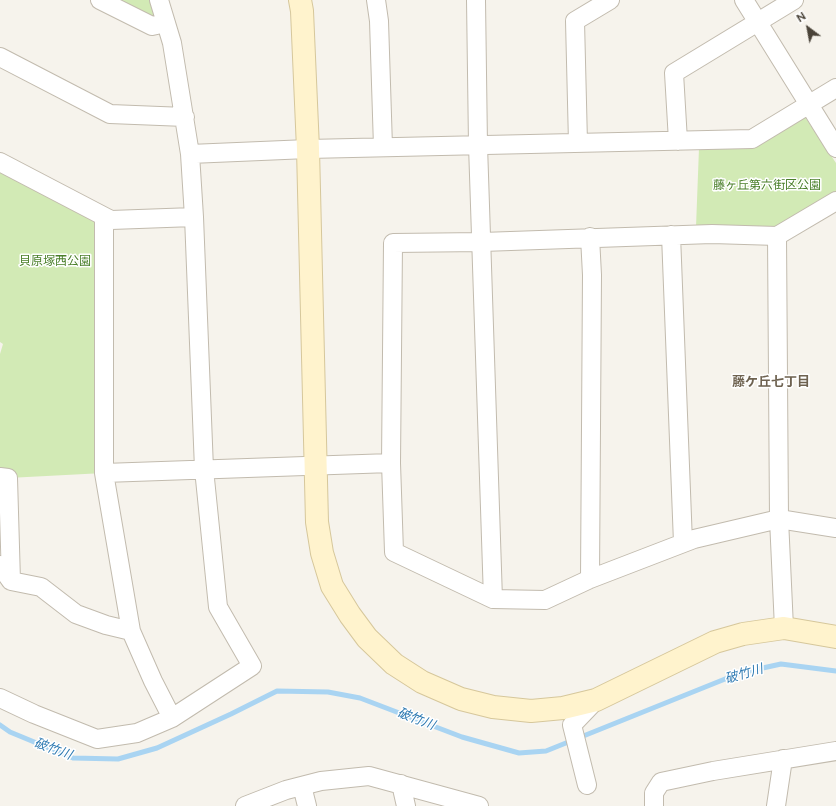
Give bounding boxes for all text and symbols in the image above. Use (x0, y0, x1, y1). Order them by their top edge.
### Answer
north arrow (788, 8, 828, 48)
text: N (794, 10, 808, 25)
park label: 藤ヶ丘第六街区公園 (713, 178, 821, 192)
park label: 貝原塚西公園 (19, 254, 91, 268)
district label: 藤ケ丘七丁目 (732, 374, 810, 390)
water label: 破竹川 (723, 661, 765, 687)
water label: 破竹川 (395, 705, 437, 733)
water label: 破竹川 (32, 735, 74, 763)

